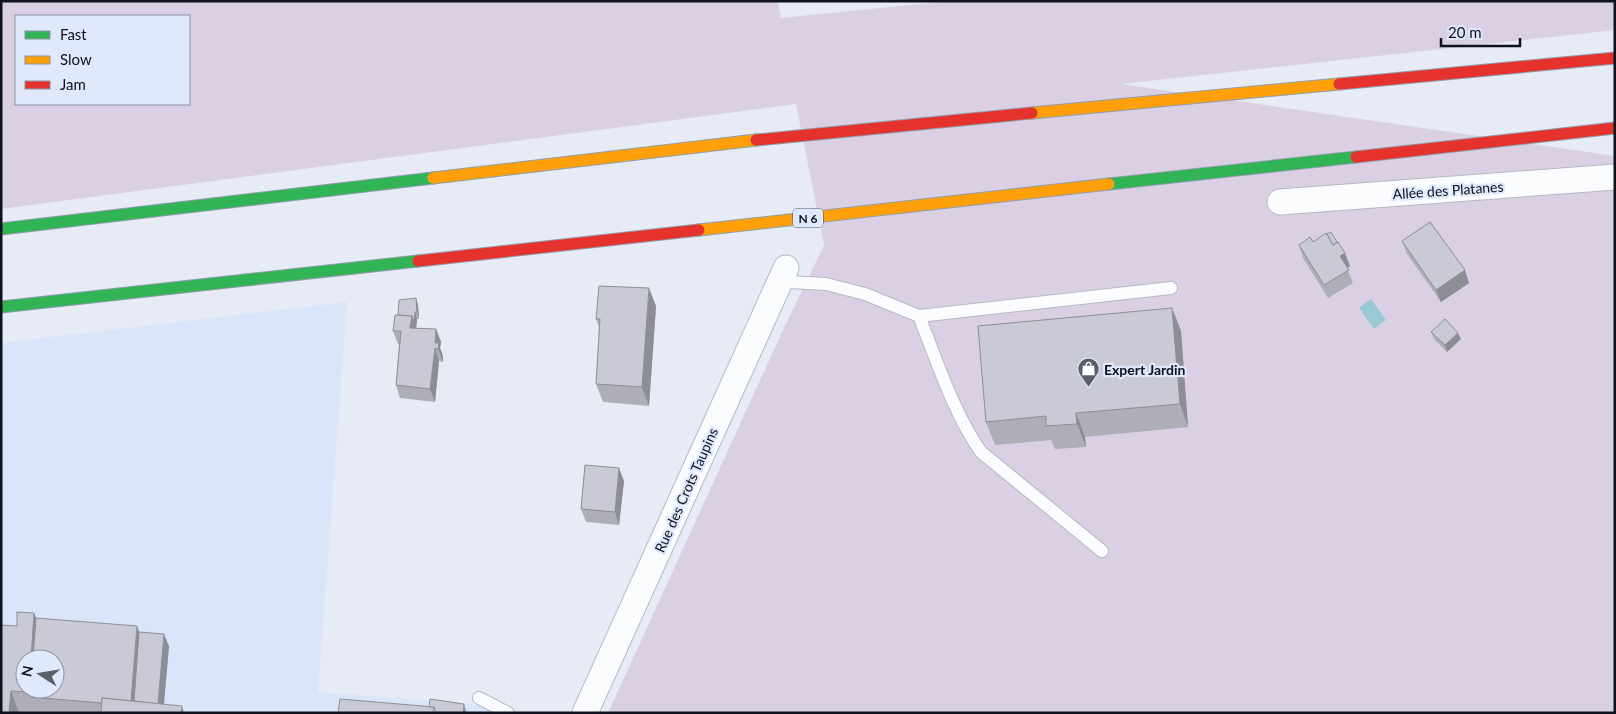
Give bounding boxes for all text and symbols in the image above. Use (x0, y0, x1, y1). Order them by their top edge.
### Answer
legend (15, 15, 190, 105)
scale bar (1441, 15, 1520, 47)
text: 20 m (1448, 23, 1482, 41)
text: Fast (60, 25, 87, 43)
text: Slow (60, 50, 92, 68)
text: Jam (60, 75, 86, 93)
street label: Allée des Platanes (1392, 178, 1504, 202)
road number: N 6 (793, 208, 823, 228)
shop icon: Expert Jardin (1076, 357, 1100, 388)
place label: Expert Jardin (1104, 361, 1186, 378)
street label: Rue des Crots Taupins (651, 425, 721, 555)
north arrow (15, 649, 65, 699)
text: N (17, 664, 36, 678)

